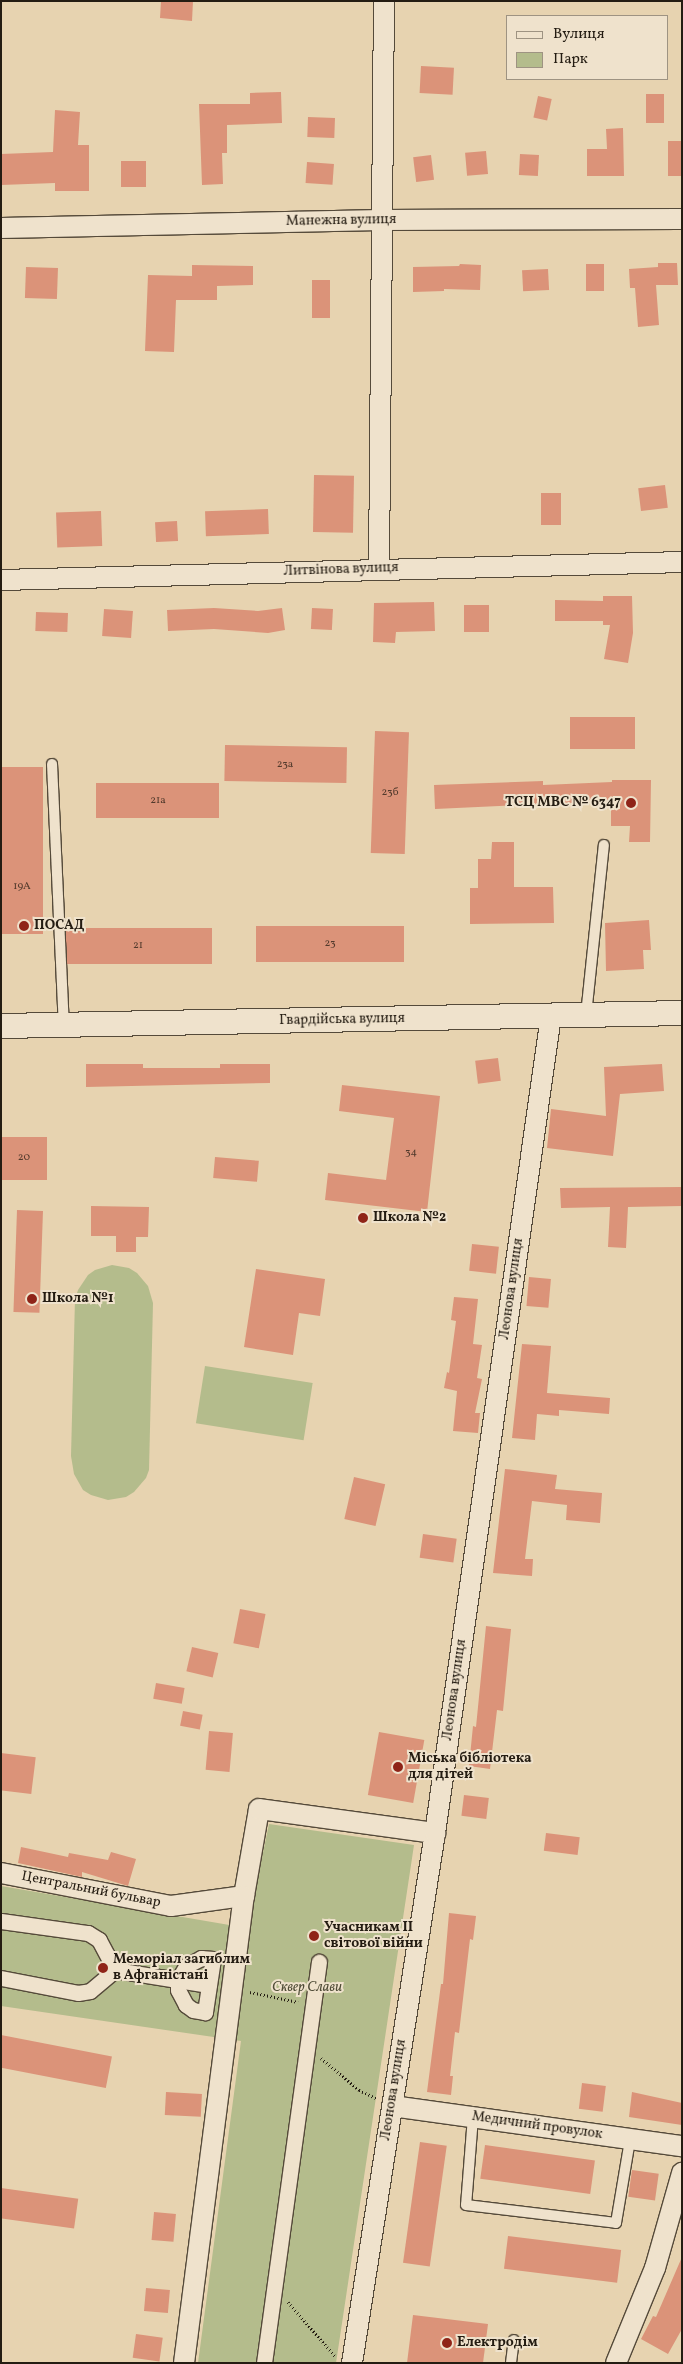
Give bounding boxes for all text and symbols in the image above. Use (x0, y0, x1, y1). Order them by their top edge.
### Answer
legend (506, 15, 668, 80)
text: Вулиця (553, 24, 604, 45)
text: Парк (553, 49, 588, 70)
street label: Манежна вулиця (286, 212, 396, 230)
street label: Литвінова вулиця (283, 560, 399, 580)
house number: 23а (277, 758, 293, 772)
house number: 23б (381, 786, 399, 800)
house number: 21а (150, 794, 166, 808)
place label: ТСЦ МВС № 6347 (505, 795, 621, 811)
marker: ТСЦ МВС № 6347 (625, 797, 637, 809)
house number: 19А (13, 880, 31, 894)
place label: ПОСАД (34, 918, 85, 934)
marker: ПОСАД (18, 920, 30, 932)
house number: 23 (324, 937, 336, 951)
house number: 21 (133, 939, 143, 953)
street label: Гвардійська вулиця (279, 1011, 405, 1029)
house number: 34 (405, 1146, 417, 1160)
house number: 20 (18, 1151, 30, 1165)
place label: Школа №2 (373, 1210, 446, 1226)
marker: Школа №2 (357, 1212, 369, 1224)
street label: Леонова вулиця (497, 1237, 527, 1341)
place label: Школа №1 (42, 1291, 114, 1307)
marker: Школа №1 (26, 1293, 38, 1305)
street label: Леонова вулиця (440, 1638, 470, 1742)
place label: Міська бібліотека для дітей (408, 1751, 532, 1784)
marker: Міська бібліотека для дітей (392, 1761, 404, 1773)
street label: Центральний бульвар (20, 1868, 162, 1912)
place label: Учасникам II світової війни (324, 1920, 423, 1952)
marker: Учасникам II світової війни (308, 1930, 320, 1942)
place label: Меморіал загиблим в Афганістані (113, 1952, 250, 1984)
marker: Меморіал загиблим в Афганістані (97, 1962, 109, 1974)
park label: Сквер Слави (272, 1980, 342, 1996)
street label: Леонова вулиця (378, 2038, 410, 2142)
street label: Медичний провулок (471, 2109, 603, 2143)
place label: Електродім (457, 2335, 538, 2351)
marker: Електродім (441, 2337, 453, 2349)

